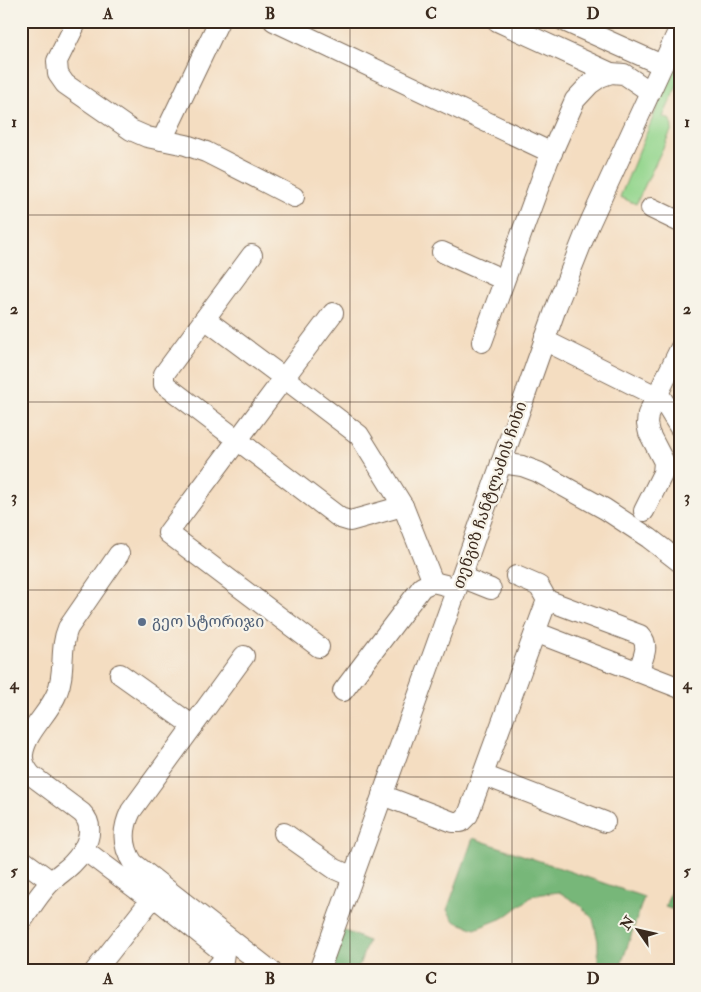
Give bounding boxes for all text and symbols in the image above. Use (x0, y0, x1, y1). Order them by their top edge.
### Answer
text: A (102, 4, 114, 24)
text: B (265, 4, 275, 24)
text: C (425, 4, 437, 24)
text: D (586, 4, 600, 24)
text: 1 (11, 112, 17, 132)
text: 1 (684, 112, 690, 132)
text: 2 (10, 299, 18, 319)
text: 2 (683, 299, 691, 319)
street label: თენგიზ ჩანტლაძის ჩიხი (449, 399, 531, 591)
text: 3 (11, 487, 17, 507)
text: 3 (684, 487, 690, 507)
place label: გეო სტორიჯი (152, 612, 264, 632)
marker: გეო სტორიჯი (136, 616, 148, 628)
text: 4 (9, 674, 20, 694)
text: 4 (682, 674, 693, 694)
text: 5 (10, 861, 18, 881)
text: 5 (683, 861, 691, 881)
north arrow (614, 904, 664, 954)
text: N (617, 913, 638, 934)
text: A (102, 969, 114, 989)
text: B (265, 969, 275, 989)
text: C (425, 969, 437, 989)
text: D (586, 969, 600, 989)

